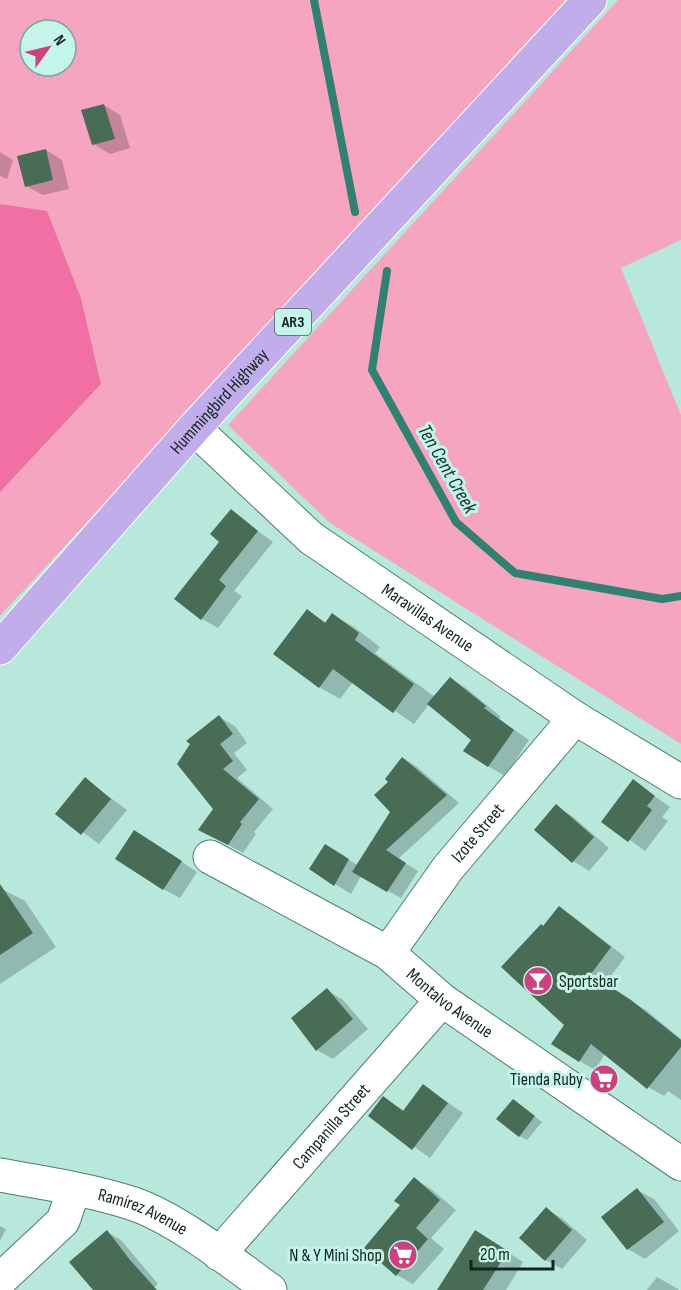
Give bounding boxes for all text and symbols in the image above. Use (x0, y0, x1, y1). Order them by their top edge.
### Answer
north arrow (18, 18, 78, 78)
text: N (49, 32, 69, 49)
road number: AR3 (275, 309, 311, 335)
street label: Hummingbird Highway (166, 344, 273, 458)
water label: Ten Cent Creek (412, 420, 482, 518)
street label: Maravillas Avenue (378, 579, 478, 656)
street label: Izote Street (447, 799, 509, 867)
street label: Montalvo Avenue (402, 964, 497, 1042)
bar icon: Sportsbar (522, 965, 554, 997)
place label: Sportsbar (559, 971, 618, 992)
supermarket icon: Tienda Ruby (588, 1063, 620, 1095)
place label: Tienda Ruby (510, 1069, 583, 1090)
street label: Campanilla Street (288, 1079, 375, 1173)
street label: Ramírez Avenue (96, 1184, 192, 1239)
scale bar (471, 1233, 554, 1271)
supermarket icon: N & Y Mini Shop (387, 1239, 419, 1271)
text: 20 m (480, 1244, 510, 1265)
place label: N & Y Mini Shop (289, 1245, 382, 1266)

